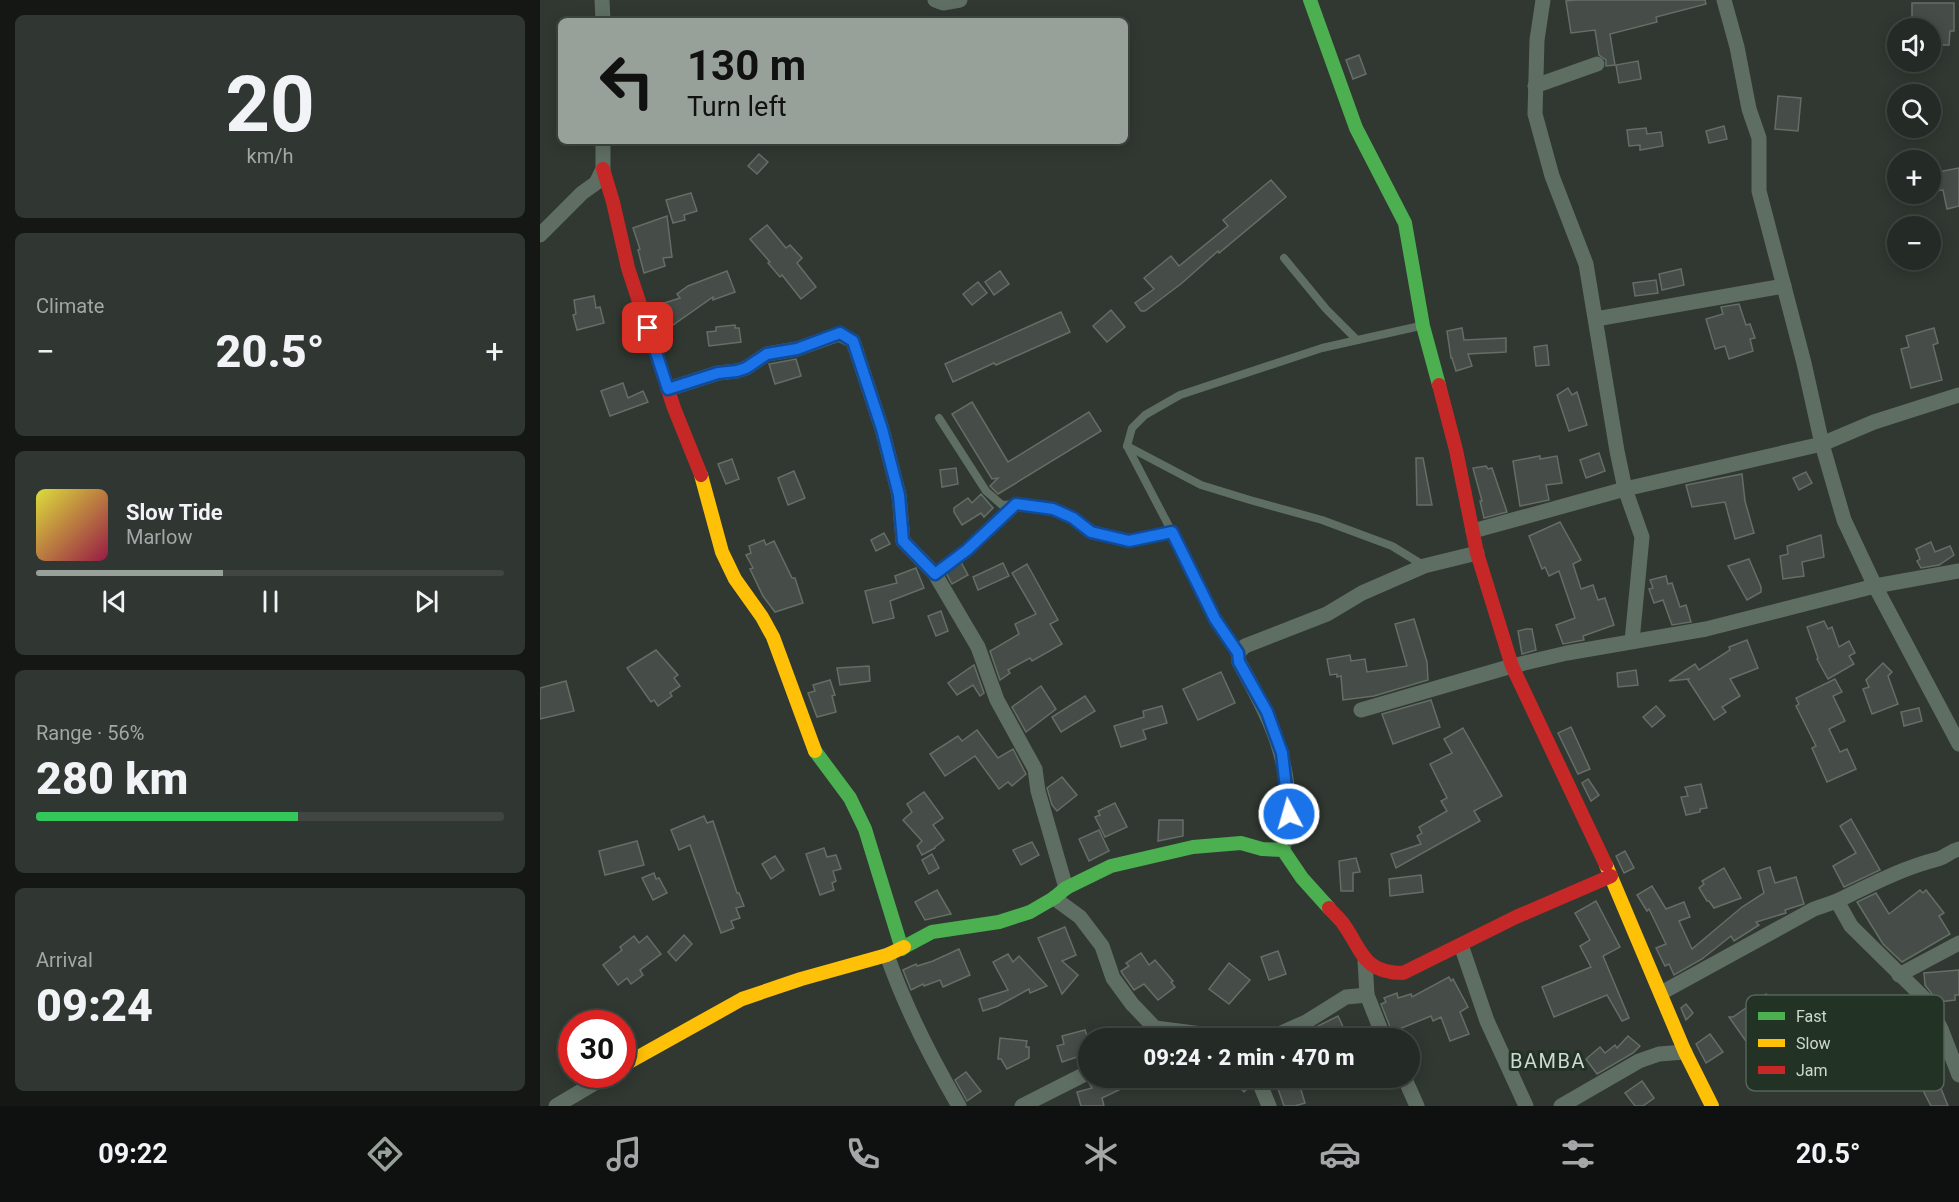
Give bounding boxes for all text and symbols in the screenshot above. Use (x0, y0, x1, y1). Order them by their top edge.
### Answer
map controls (1887, 18, 1941, 270)
button: sound (1887, 18, 1941, 72)
text: 130 m (687, 41, 806, 90)
icon: left (588, 42, 666, 120)
text: 20 (225, 59, 315, 150)
button: search (1887, 84, 1941, 138)
text: Turn left (687, 91, 787, 123)
text: km/h (247, 144, 293, 168)
button: + (1887, 150, 1941, 204)
button: − (1887, 216, 1941, 270)
text: Climate (36, 294, 104, 318)
pin (622, 302, 673, 353)
icon: arrive (631, 311, 664, 344)
text: 20.5° (216, 325, 325, 378)
text: − (36, 332, 55, 371)
text: + (485, 332, 504, 371)
text: Slow Tide (126, 500, 223, 525)
text: Marlow (126, 525, 192, 549)
icon: previous (98, 585, 131, 618)
icon: pause (254, 585, 287, 618)
icon: next (410, 585, 443, 618)
text: Range · 56% (36, 721, 144, 745)
text: 280 km (36, 752, 188, 805)
position arrow (1257, 782, 1321, 846)
text: Arrival (36, 948, 93, 972)
text: 09:24 (36, 979, 153, 1032)
legend (1746, 995, 1944, 1091)
text: Fast (1796, 1007, 1827, 1026)
speed limit sign: 30 (558, 1010, 636, 1088)
text: Slow (1796, 1034, 1831, 1053)
text: 09:24 · 2 min · 470 m (1144, 1045, 1354, 1070)
district label: BAMBA (1510, 1049, 1586, 1073)
text: Jam (1796, 1061, 1828, 1080)
icon: directions (364, 1133, 406, 1175)
icon: music (603, 1133, 645, 1175)
icon: phone (842, 1133, 884, 1175)
icon: climate (1080, 1133, 1122, 1175)
icon: car (1319, 1133, 1361, 1175)
icon: filters (1557, 1133, 1599, 1175)
text: 09:22 (98, 1138, 168, 1170)
text: 20.5° (1796, 1138, 1861, 1170)

